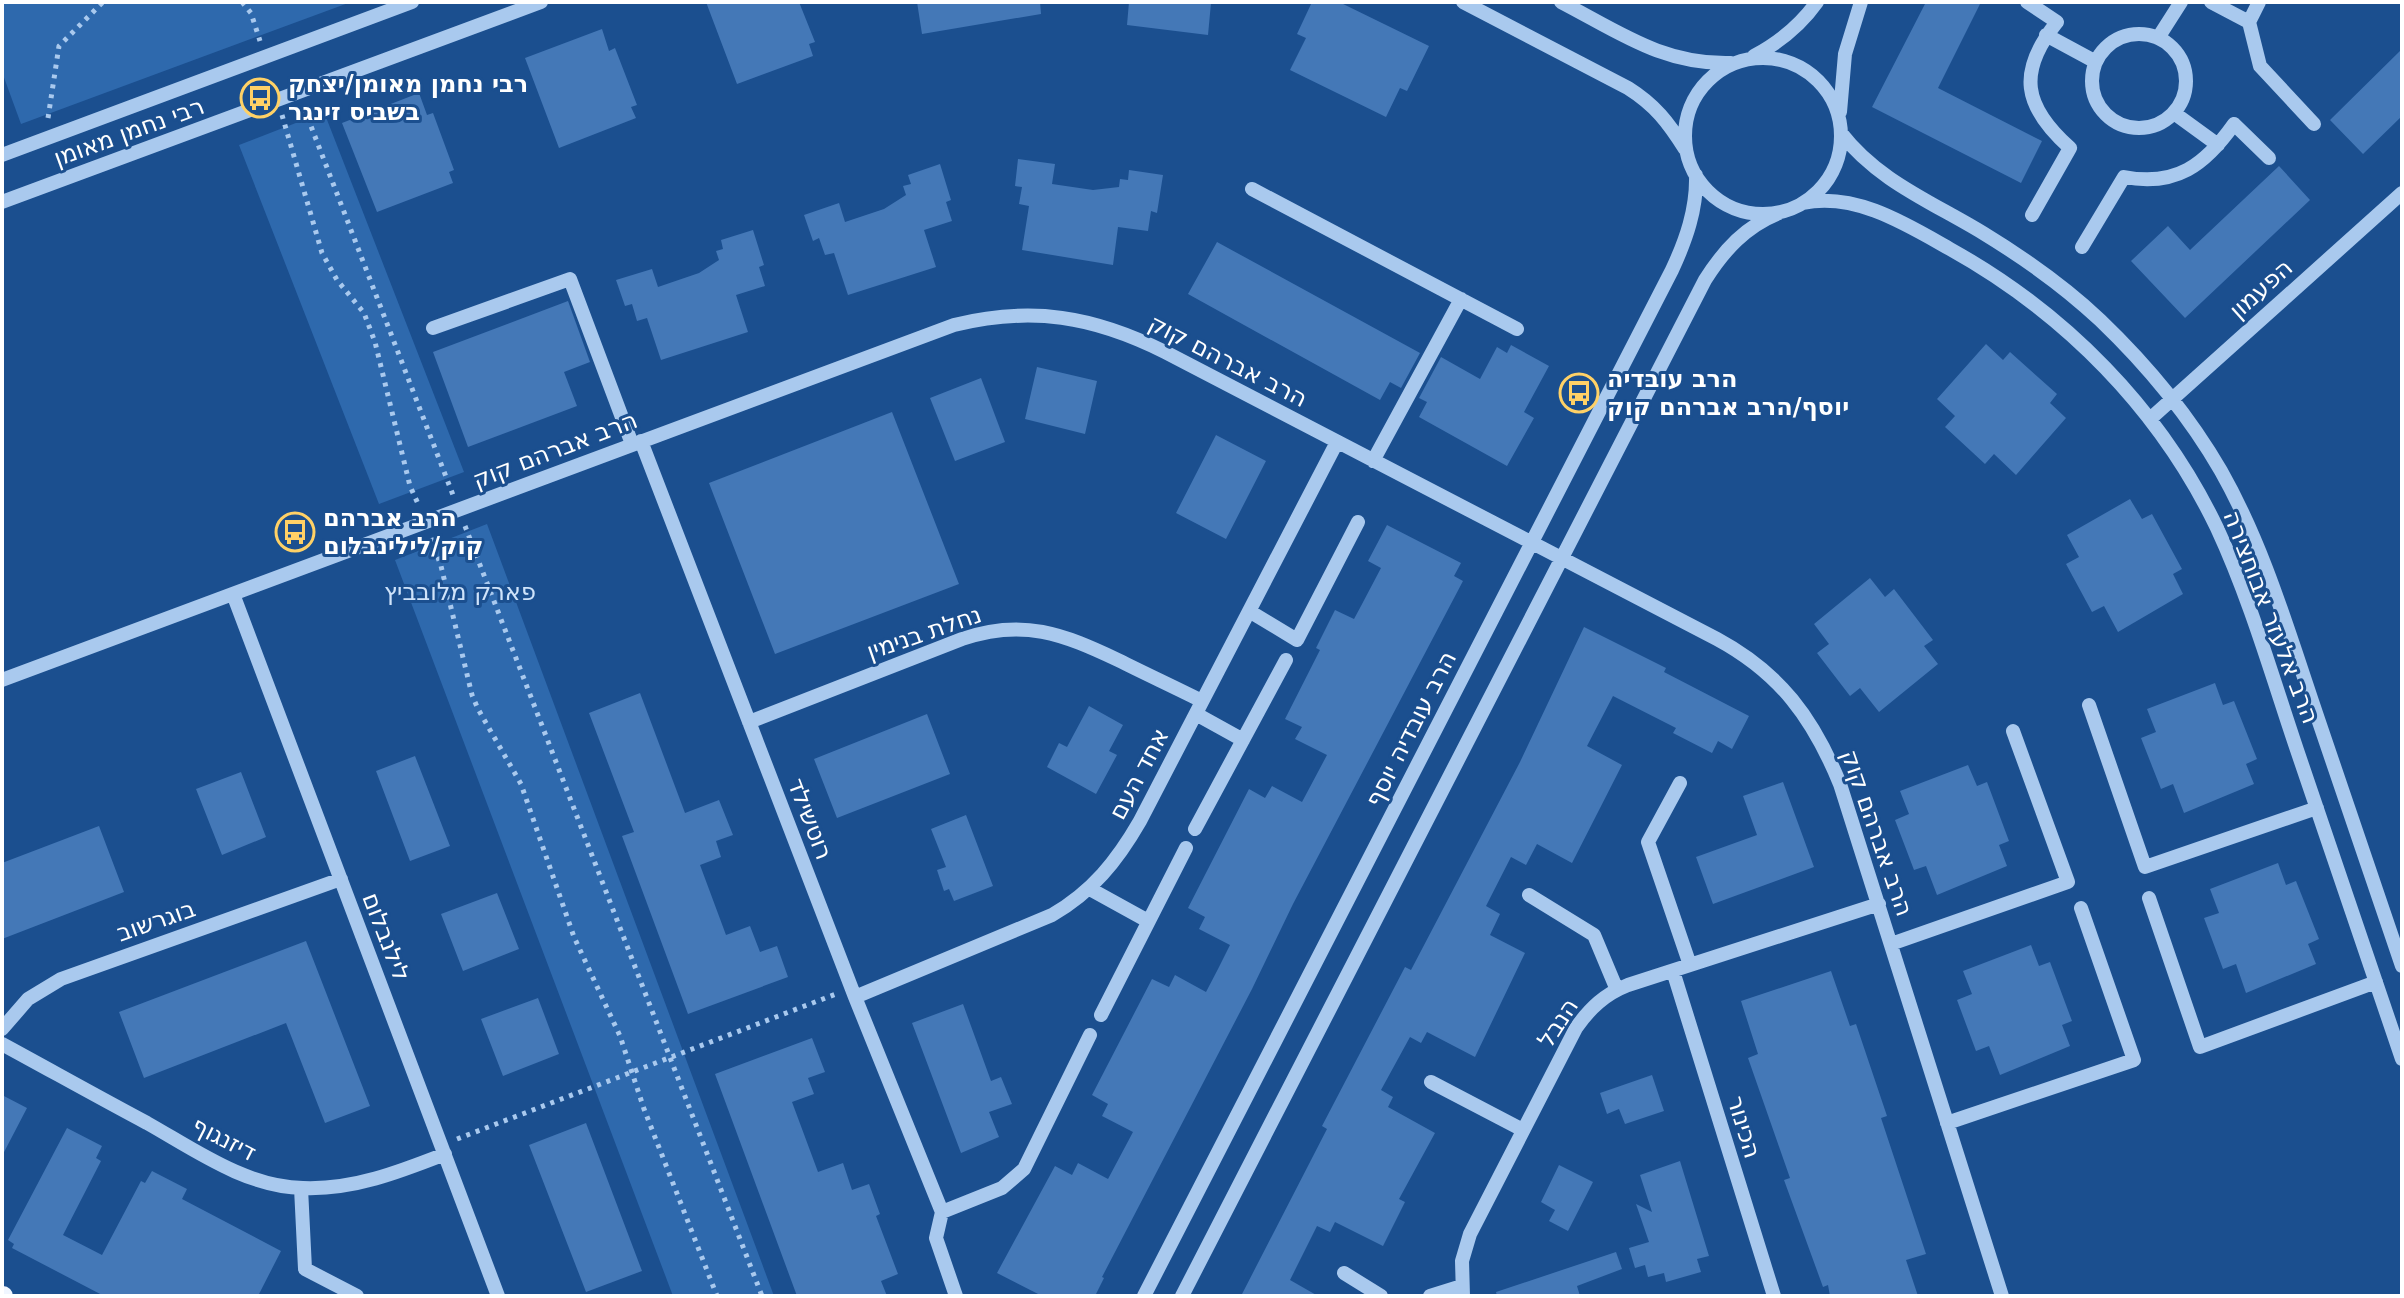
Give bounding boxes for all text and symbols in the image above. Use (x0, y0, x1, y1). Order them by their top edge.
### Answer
place label: רבי נחמן מאומן/יצחק בשביס זינגר (288, 70, 528, 126)
bus stop icon: רבי נחמן מאומן/יצחק בשביס זינגר (239, 77, 281, 119)
street label: רבי נחמן מאומן (50, 92, 208, 172)
street label: הפעמון (2224, 253, 2298, 325)
street label: הרב אברהם קוק (1144, 309, 1312, 413)
place label: הרב עובדיה יוסף/הרב אברהם קוק (1607, 365, 1849, 421)
bus stop icon: הרב עובדיה יוסף/הרב אברהם קוק (1558, 372, 1600, 414)
street label: הרב אברהם קוק (469, 406, 641, 494)
place label: הרב אברהם קוק/לילינבלום (323, 504, 484, 560)
street label: הרב אלעזר אבוחצירה (2217, 507, 2325, 727)
bus stop icon: הרב אברהם קוק/לילינבלום (274, 511, 316, 553)
park label: פארק מלובביץ (384, 578, 536, 606)
street label: נחלת בנימין (863, 600, 985, 666)
street label: הרב עובדיה יוסף (1360, 647, 1462, 811)
street label: אחד העם (1103, 724, 1175, 824)
street label: הרב אברהם קוק (1835, 746, 1919, 920)
street label: רוטשילד (782, 774, 838, 864)
street label: לילנבלום (356, 889, 416, 985)
street label: בוגרשוב (113, 895, 199, 947)
street label: הנבל (1532, 993, 1584, 1053)
street label: הכינור (1721, 1093, 1767, 1161)
street label: דיזנגוף (187, 1111, 261, 1167)

